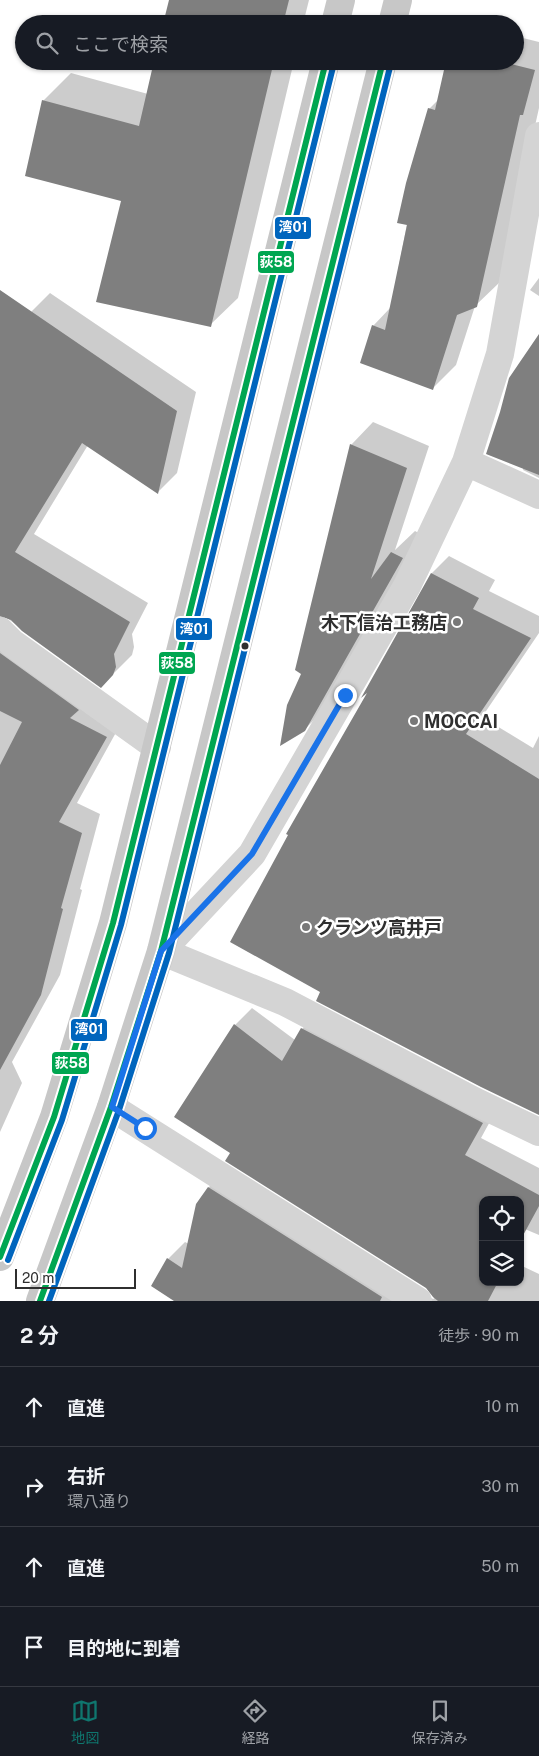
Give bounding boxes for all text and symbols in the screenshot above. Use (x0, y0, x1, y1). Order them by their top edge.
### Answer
search box (15, 15, 524, 70)
icon: search (33, 29, 61, 57)
text: ここで検索 (73, 33, 168, 55)
line badge: 湾01 (274, 216, 312, 240)
text: 湾01 (278, 219, 308, 235)
line badge: 荻58 (257, 250, 295, 274)
text: 荻58 (260, 254, 292, 270)
place label: 木下信治工務店 (321, 612, 447, 633)
marker: 木下信治工務店 (451, 616, 463, 628)
line badge: 湾01 (175, 617, 213, 641)
text: 湾01 (179, 621, 209, 637)
unlabelled marker (240, 641, 250, 651)
line badge: 荻58 (158, 651, 196, 675)
text: 荻58 (161, 655, 193, 671)
route end (334, 684, 357, 707)
place label: MOCCAI (424, 711, 498, 732)
marker: MOCCAI (408, 715, 420, 727)
place label: クランツ高井戸 (316, 917, 442, 938)
marker: クランツ高井戸 (300, 921, 312, 933)
line badge: 湾01 (70, 1018, 108, 1042)
text: 湾01 (74, 1021, 104, 1037)
line badge: 荻58 (51, 1051, 90, 1075)
text: 荻58 (55, 1055, 87, 1071)
route start (134, 1117, 157, 1140)
map controls (479, 1196, 524, 1286)
button: locate (479, 1196, 524, 1241)
button: layers (479, 1241, 524, 1286)
scale bar (15, 1266, 136, 1289)
text: 20 m (22, 1270, 54, 1286)
text: 2 分 (20, 1323, 59, 1348)
text: 徒歩 · 90 m (438, 1326, 519, 1345)
icon: ahead (20, 1393, 48, 1421)
text: 直進 (67, 1397, 105, 1419)
text: 10 m (485, 1397, 519, 1416)
text: 右折 (67, 1465, 105, 1487)
icon: right (20, 1473, 48, 1501)
text: 30 m (482, 1477, 519, 1496)
text: 環八通り (67, 1492, 131, 1511)
icon: ahead (20, 1553, 48, 1581)
text: 直進 (67, 1557, 105, 1579)
text: 50 m (481, 1557, 519, 1576)
icon: arrive (20, 1633, 48, 1661)
text: 目的地に到着 (67, 1637, 181, 1659)
tab: 地図 (71, 1697, 99, 1747)
tab: 経路 (241, 1697, 269, 1747)
tab: 保存済み (412, 1697, 468, 1747)

